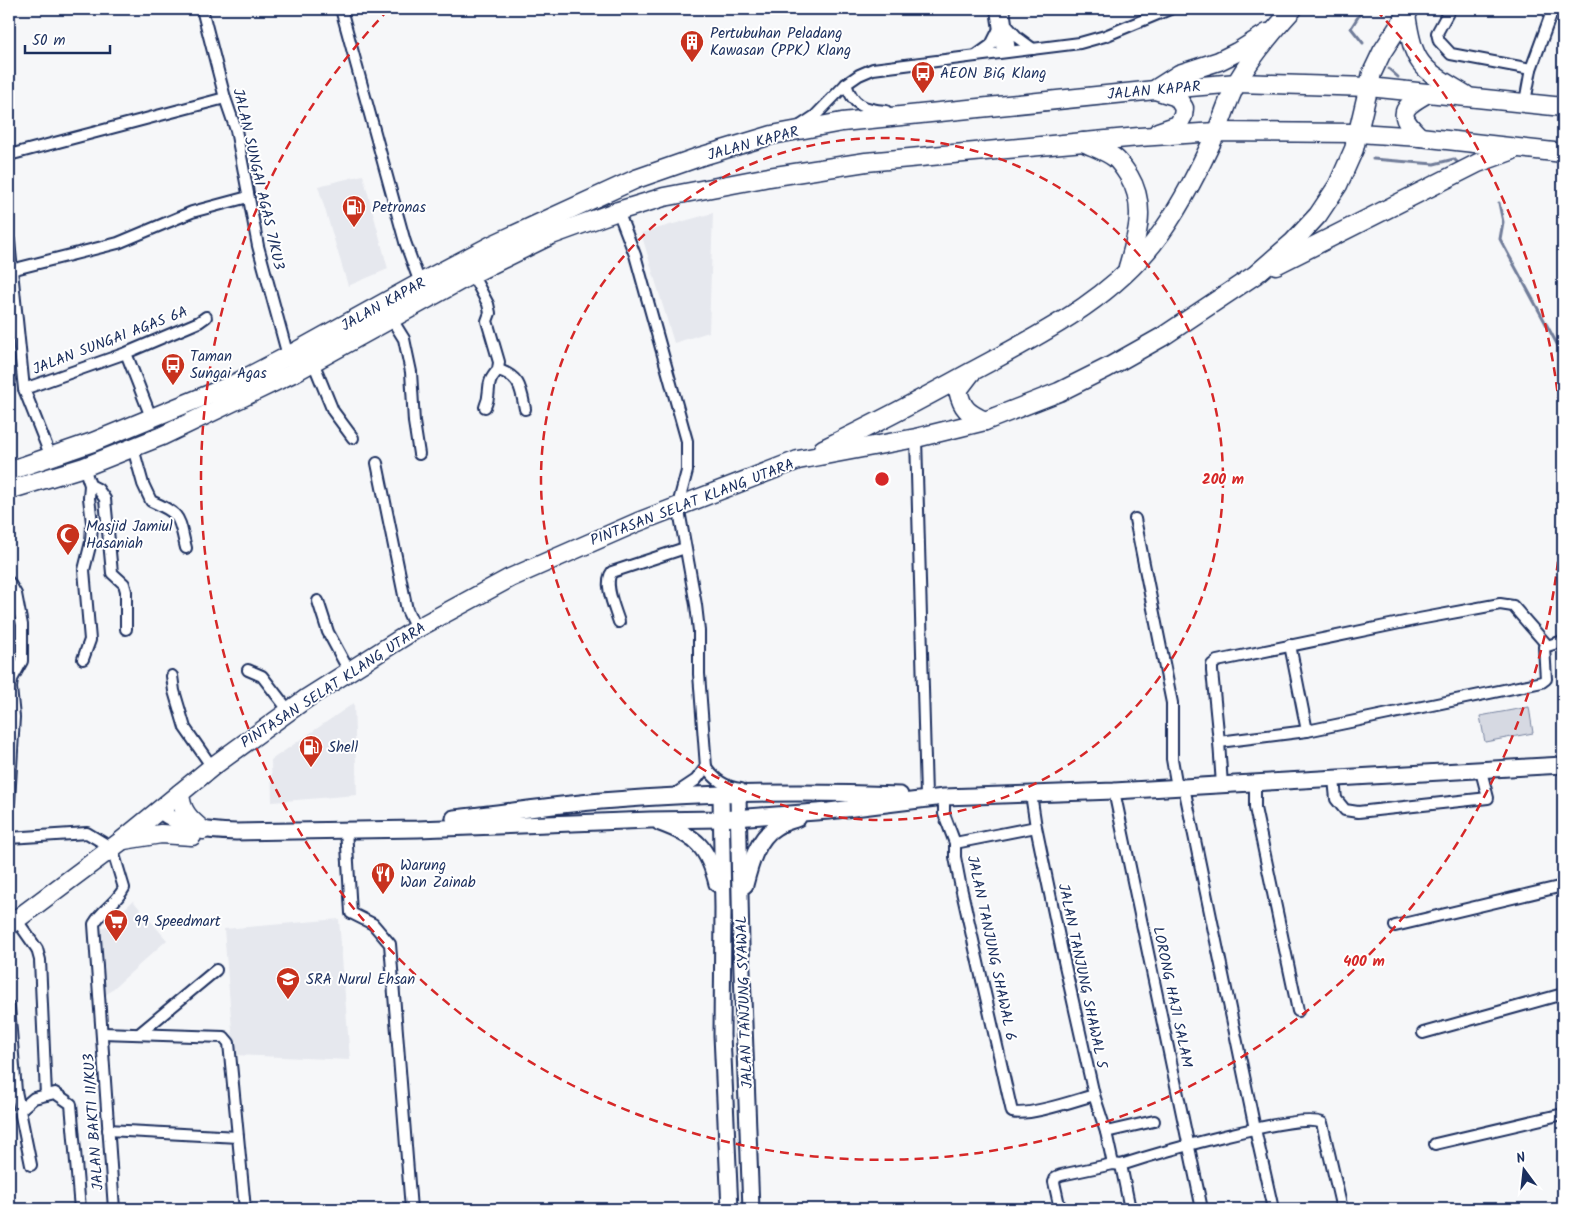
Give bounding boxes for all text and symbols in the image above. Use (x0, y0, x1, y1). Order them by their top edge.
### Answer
scale bar (25, 22, 110, 54)
place label: Pertubuhan Peladang Kawasan (PPK) Klang (710, 22, 851, 63)
text: 50 m (32, 29, 66, 53)
building icon: Pertubuhan Peladang Kawasan (PPK) Klang (679, 29, 705, 63)
bus stop icon: AEON BiG Klang (910, 60, 936, 94)
place label: AEON BiG Klang (940, 62, 1046, 86)
street label: JALAN KAPAR (1106, 75, 1202, 107)
street label: JALAN SUNGAI AGAS 7/KU3 (225, 86, 291, 273)
street label: JALAN KAPAR (705, 120, 802, 168)
fuel station icon: Petronas (341, 194, 367, 228)
place label: Petronas (372, 196, 426, 220)
street label: JALAN KAPAR (337, 272, 430, 338)
street label: JALAN SUNGAI AGAS 6A (29, 300, 191, 382)
place label: Taman Sungai Agas (190, 345, 267, 386)
bus stop icon: Taman Sungai Agas (160, 352, 186, 386)
street label: PINTASAN SELAT KLANG UTARA (587, 453, 798, 553)
text: 200 m (1202, 468, 1244, 492)
centre of rings (873, 470, 891, 488)
place label: Masjid Jamiul Hasaniah (86, 515, 173, 556)
mosque icon: Masjid Jamiul Hasaniah (55, 522, 81, 556)
street label: PINTASAN SELAT KLANG UTARA (236, 617, 431, 755)
fuel station icon: Shell (298, 734, 324, 768)
place label: Shell (328, 736, 358, 760)
street label: JALAN TANJUNG SHAWAL 6 (960, 853, 1022, 1043)
place label: Warung Wan Zainab (400, 854, 476, 895)
restaurant icon: Warung Wan Zainab (370, 861, 396, 895)
street label: JALAN TANJUNG SHAWAL 5 (1051, 882, 1114, 1072)
supermarket icon: 99 Speedmart (103, 908, 129, 942)
place label: 99 Speedmart (134, 910, 221, 934)
street label: JALAN TANJUNG SYAWAL (730, 915, 760, 1089)
street label: LORONG HAJI SALAM (1145, 924, 1199, 1070)
text: 400 m (1343, 950, 1385, 974)
school or university icon: SRA Nurul Ehsan (275, 966, 301, 1000)
place label: SRA Nurul Ehsan (306, 968, 415, 992)
street label: JALAN BAKTI 11/KU3 (77, 1052, 111, 1191)
north arrow (1500, 1146, 1550, 1196)
text: N (1514, 1147, 1528, 1170)

